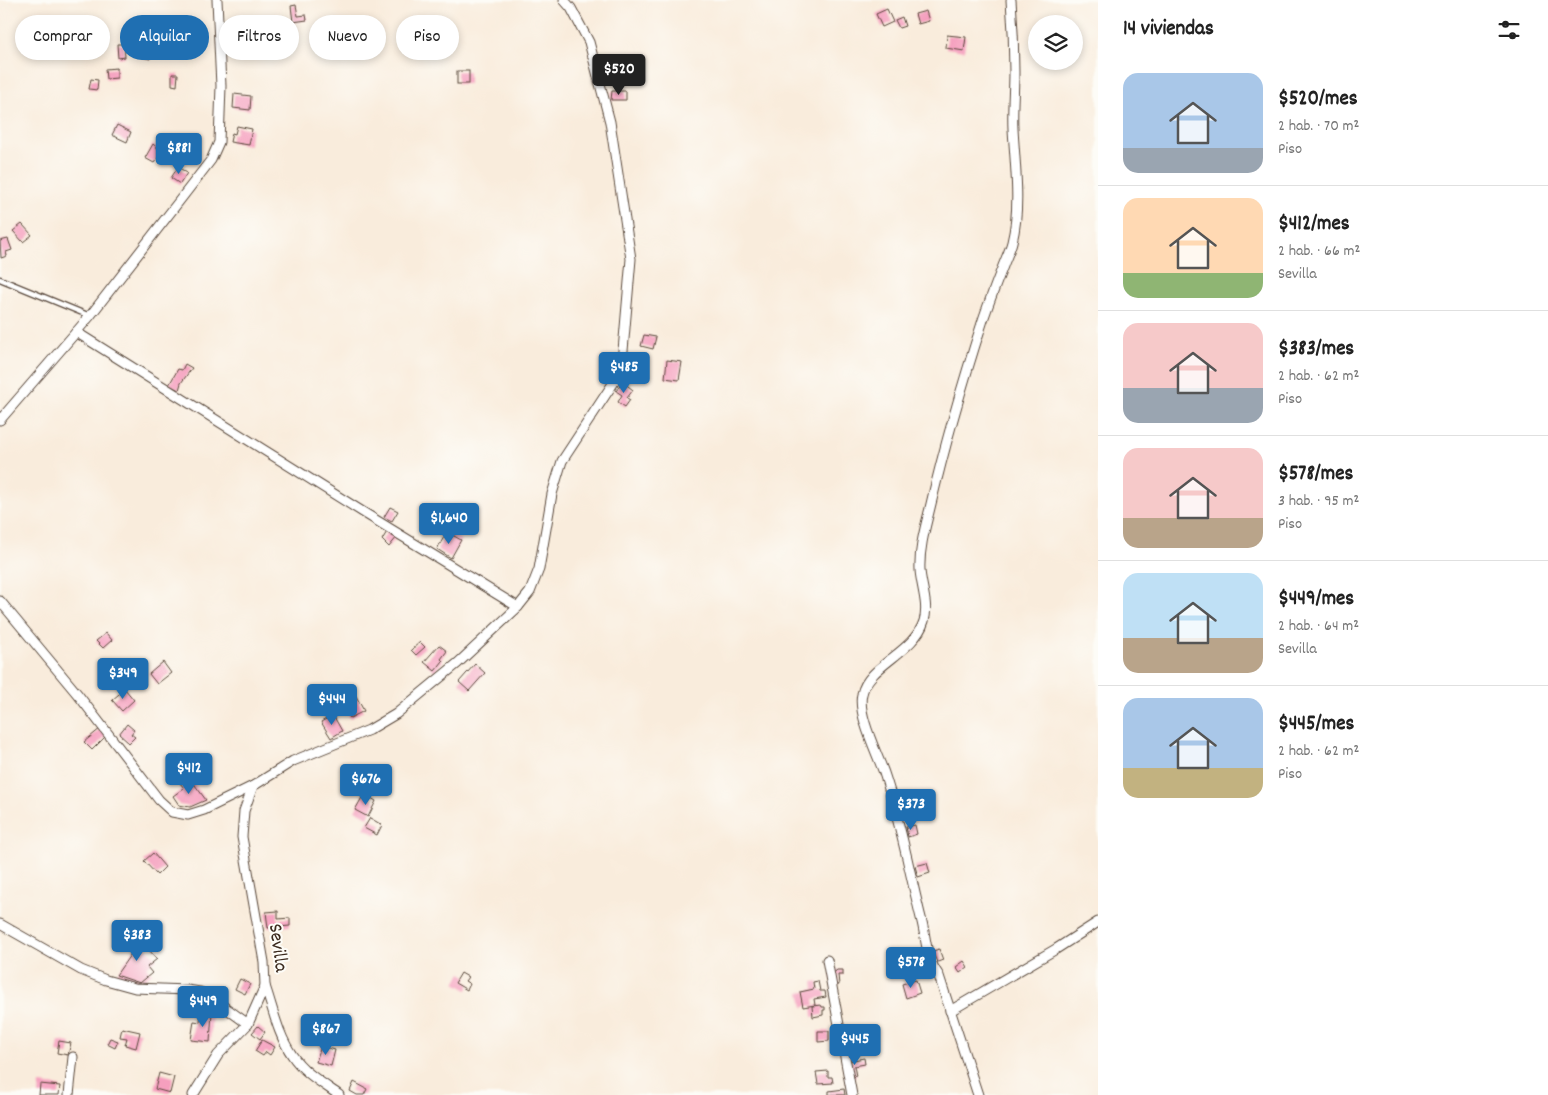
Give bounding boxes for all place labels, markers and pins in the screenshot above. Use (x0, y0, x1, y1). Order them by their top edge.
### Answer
pin: $520 (589, 54, 649, 96)
pin: $881 (149, 132, 209, 175)
pin: $485 (594, 352, 654, 394)
pin: $1,640 (408, 502, 490, 545)
pin: $349 (93, 658, 153, 700)
pin: $444 (302, 684, 362, 726)
pin: $412 (159, 752, 219, 795)
pin: $676 (336, 764, 396, 806)
pin: $373 (881, 788, 941, 831)
pin: $383 (107, 920, 167, 962)
pin: $578 (881, 946, 941, 989)
pin: $449 (173, 986, 233, 1028)
pin: $867 (296, 1014, 356, 1056)
pin: $445 (825, 1024, 885, 1066)

